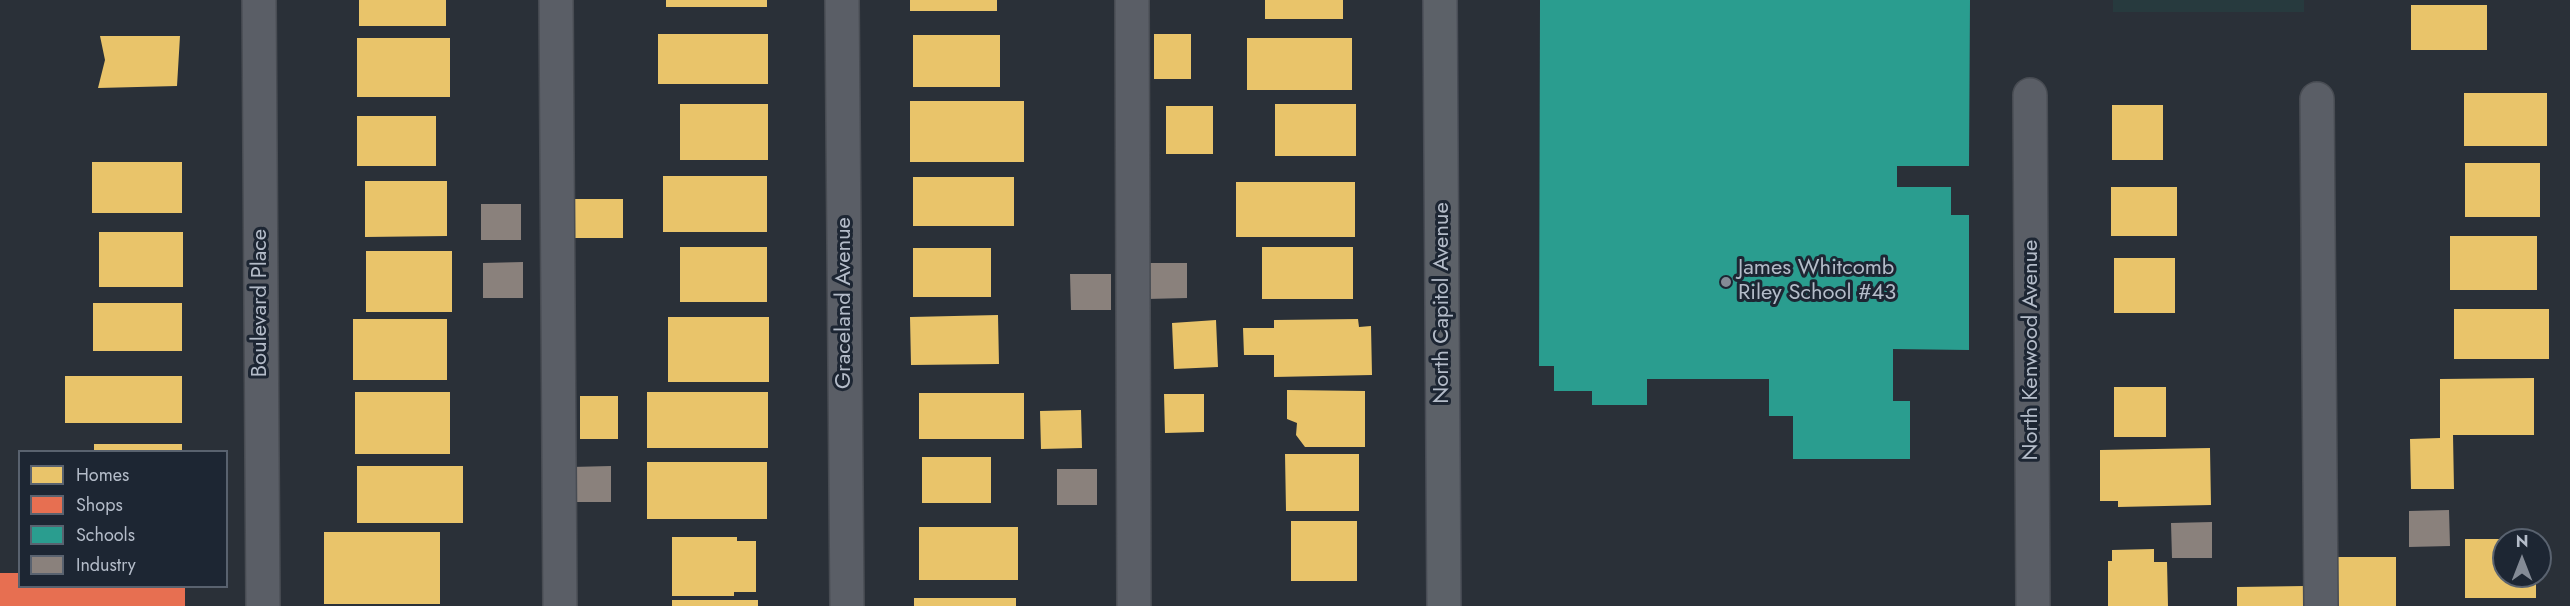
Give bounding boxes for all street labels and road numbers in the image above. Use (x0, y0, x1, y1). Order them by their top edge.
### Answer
street label: North Capitol Avenue (1430, 202, 1456, 404)
street label: Graceland Avenue (832, 217, 858, 389)
street label: Boulevard Place (248, 229, 274, 377)
street label: North Kenwood Avenue (2019, 240, 2045, 460)

